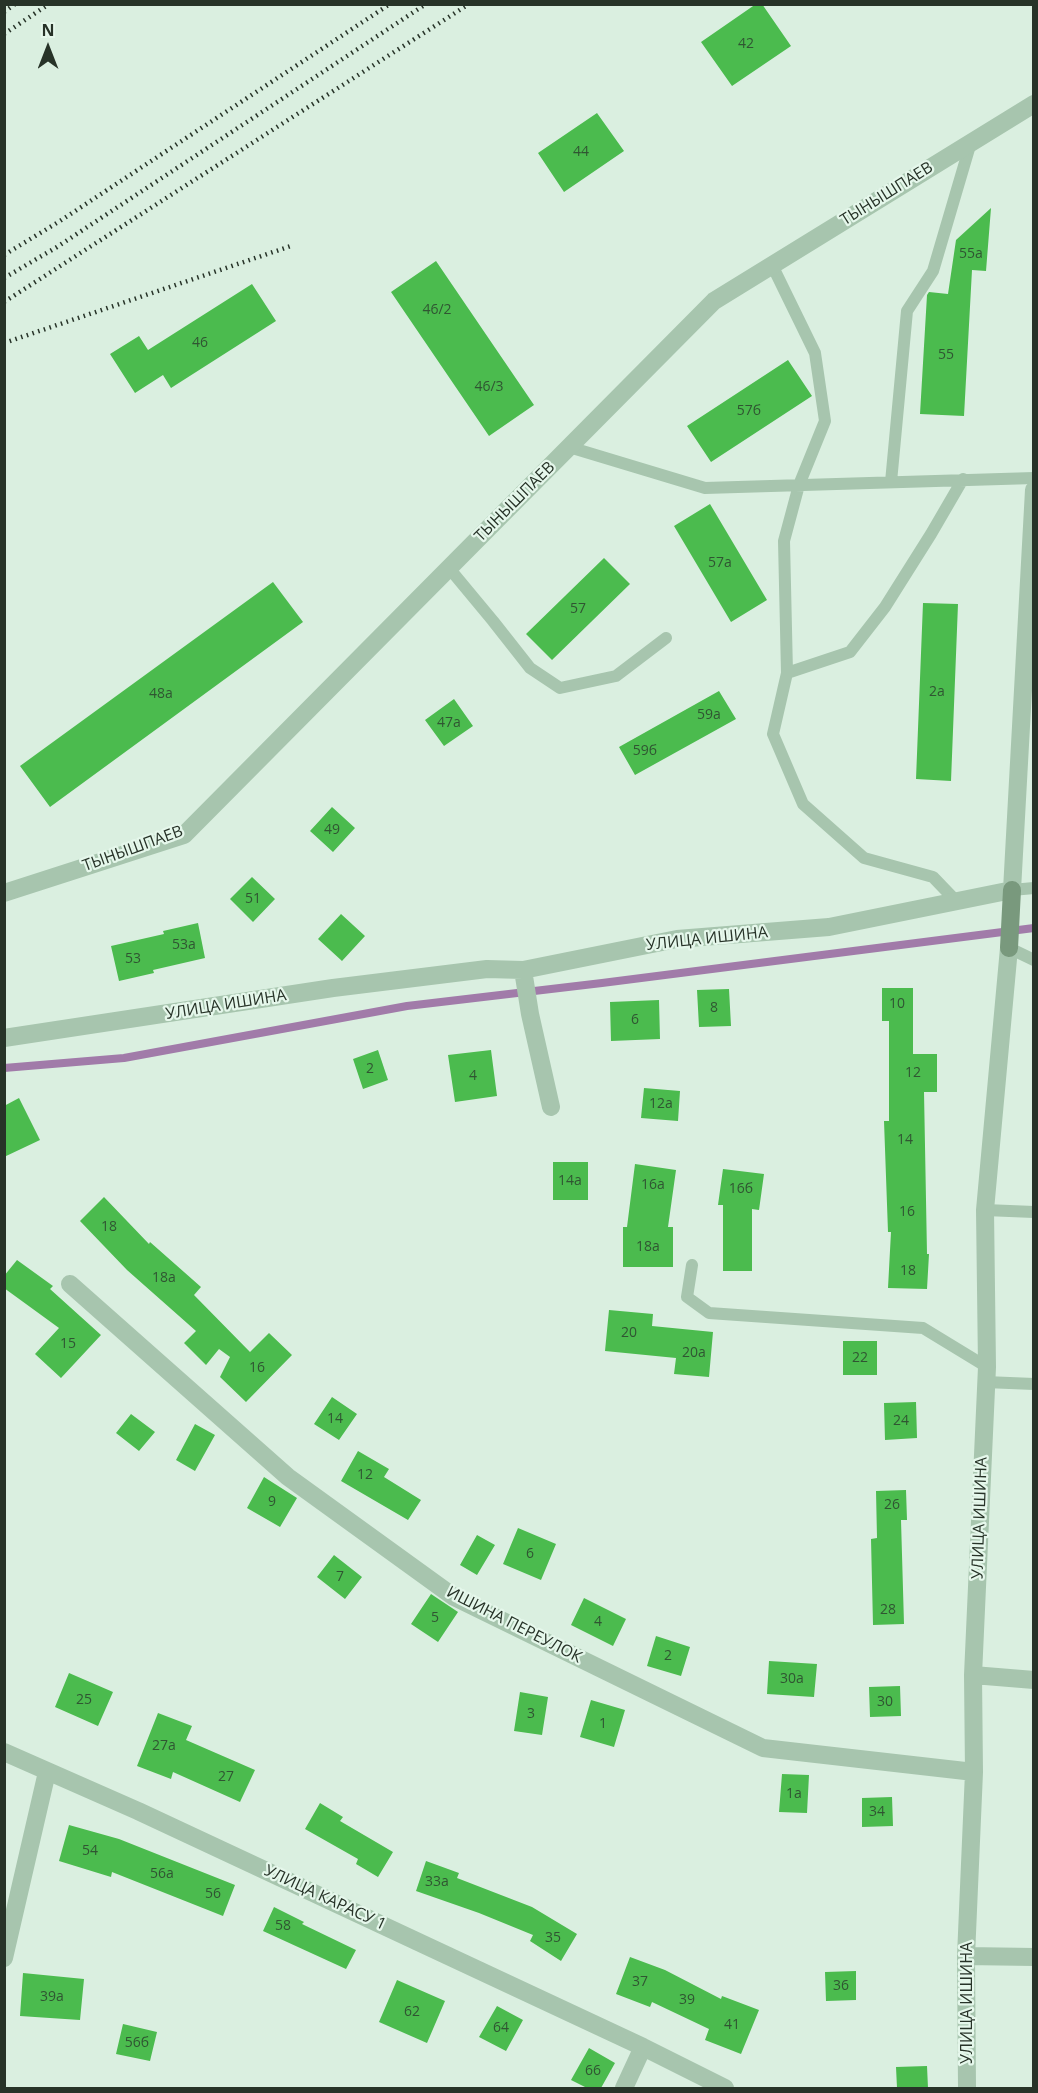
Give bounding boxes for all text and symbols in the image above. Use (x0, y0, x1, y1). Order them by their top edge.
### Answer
north arrow (18, 18, 78, 78)
text: N (41, 19, 55, 41)
house number: 42 (738, 36, 754, 52)
house number: 44 (573, 144, 589, 160)
street label: ТЫНЫШПАЕВ (837, 158, 937, 230)
house number: 55а (959, 246, 983, 262)
house number: 46/2 (422, 302, 452, 318)
house number: 46 (192, 335, 208, 351)
house number: 55 (938, 347, 954, 363)
house number: 46/3 (474, 379, 504, 395)
house number: 57б (737, 403, 761, 419)
street label: ТЫНЫШПАЕВ (471, 458, 559, 546)
house number: 57а (708, 555, 732, 571)
house number: 57 (570, 601, 586, 617)
house number: 2а (929, 684, 945, 700)
house number: 48а (149, 686, 173, 702)
house number: 59а (697, 707, 721, 723)
house number: 47а (437, 715, 461, 731)
house number: 59б (633, 743, 657, 759)
street label: ТЫНЫШПАЕВ (80, 822, 186, 876)
house number: 49 (324, 822, 340, 838)
house number: 51 (245, 891, 261, 907)
street label: УЛИЦА ИШИНА (645, 923, 769, 955)
house number: 53а (172, 937, 196, 953)
house number: 53 (125, 951, 141, 967)
street label: УЛИЦА ИШИНА (164, 986, 288, 1024)
house number: 10 (889, 996, 905, 1012)
house number: 8 (710, 1000, 718, 1016)
house number: 6 (631, 1012, 639, 1028)
house number: 2 (366, 1061, 374, 1077)
house number: 12 (905, 1065, 921, 1081)
house number: 4 (469, 1068, 477, 1084)
house number: 12а (649, 1096, 673, 1112)
house number: 14 (897, 1132, 913, 1148)
house number: 14а (558, 1173, 582, 1189)
house number: 16а (641, 1177, 665, 1193)
house number: 16б (729, 1181, 753, 1197)
house number: 16 (899, 1204, 915, 1220)
house number: 18 (101, 1219, 117, 1235)
house number: 18а (636, 1239, 660, 1255)
house number: 18 (900, 1263, 916, 1279)
house number: 18а (152, 1270, 176, 1286)
house number: 20 (621, 1325, 637, 1341)
house number: 15 (60, 1336, 76, 1352)
house number: 20а (682, 1345, 706, 1361)
house number: 22 (852, 1350, 868, 1366)
house number: 16 (249, 1360, 265, 1376)
house number: 14 (327, 1411, 343, 1427)
house number: 24 (893, 1413, 909, 1429)
street label: УЛИЦА ИШИНА (968, 1457, 992, 1579)
house number: 12 (357, 1467, 373, 1483)
house number: 9 (268, 1494, 276, 1510)
house number: 26 (884, 1497, 900, 1513)
house number: 6 (526, 1546, 534, 1562)
house number: 7 (336, 1569, 344, 1585)
street label: ИШИНА ПЕРЕУЛОК (443, 1583, 585, 1667)
house number: 28 (880, 1602, 896, 1618)
house number: 5 (431, 1610, 439, 1626)
house number: 4 (594, 1614, 602, 1630)
house number: 2 (664, 1648, 672, 1664)
house number: 30а (780, 1671, 804, 1687)
house number: 25 (76, 1692, 92, 1708)
house number: 30 (877, 1694, 893, 1710)
house number: 3 (527, 1706, 535, 1722)
house number: 1 (599, 1716, 607, 1732)
house number: 27а (152, 1738, 176, 1754)
house number: 27 (218, 1769, 234, 1785)
house number: 1а (786, 1786, 802, 1802)
house number: 34 (869, 1804, 885, 1820)
house number: 54 (82, 1843, 98, 1859)
street label: УЛИЦА КАРАСУ 1 (261, 1861, 389, 1935)
house number: 56а (150, 1866, 174, 1882)
house number: 33а (425, 1874, 449, 1890)
house number: 56 (205, 1886, 221, 1902)
house number: 58 (275, 1918, 291, 1934)
house number: 35 (545, 1930, 561, 1946)
street label: УЛИЦА ИШИНА (957, 1942, 977, 2064)
house number: 37 (632, 1974, 648, 1990)
house number: 36 (833, 1978, 849, 1994)
house number: 39а (40, 1989, 64, 2005)
house number: 39 (679, 1992, 695, 2008)
house number: 62 (404, 2004, 420, 2020)
house number: 41 (724, 2017, 740, 2033)
house number: 64 (493, 2020, 509, 2036)
house number: 56б (125, 2035, 149, 2051)
house number: 66 (585, 2063, 601, 2079)

